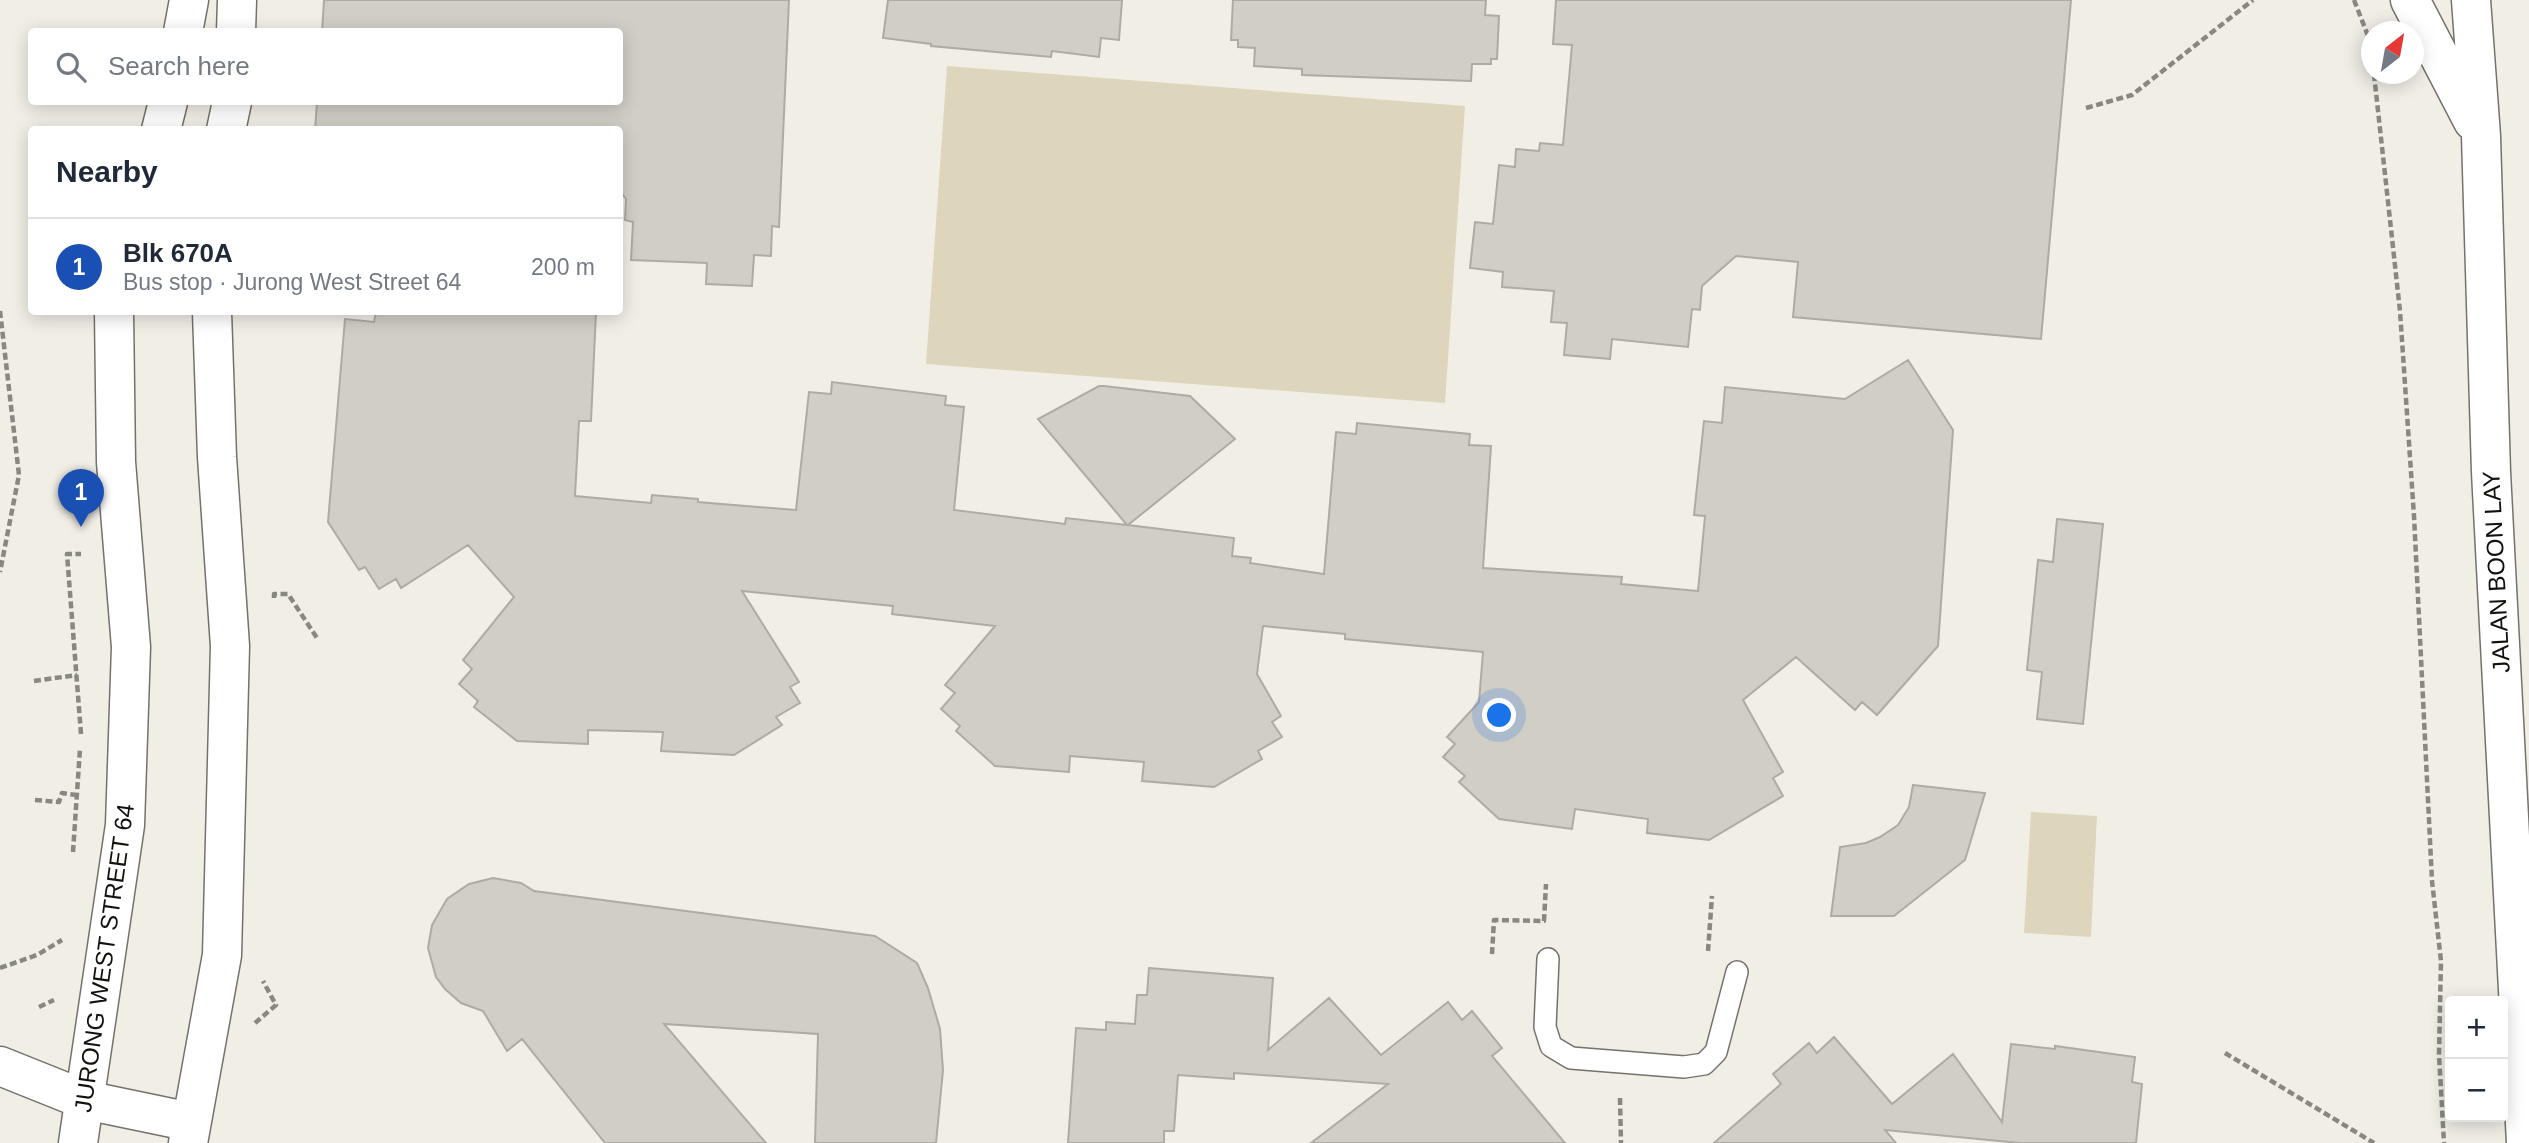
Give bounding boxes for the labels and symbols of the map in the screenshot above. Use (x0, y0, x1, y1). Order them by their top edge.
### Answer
north arrow (2361, 21, 2424, 84)
pin: 1 (58, 469, 104, 527)
street label: JALAN BOON LAY (2477, 470, 2515, 674)
your location (1482, 698, 1516, 732)
street label: JURONG WEST STREET 64 (69, 802, 139, 1114)

